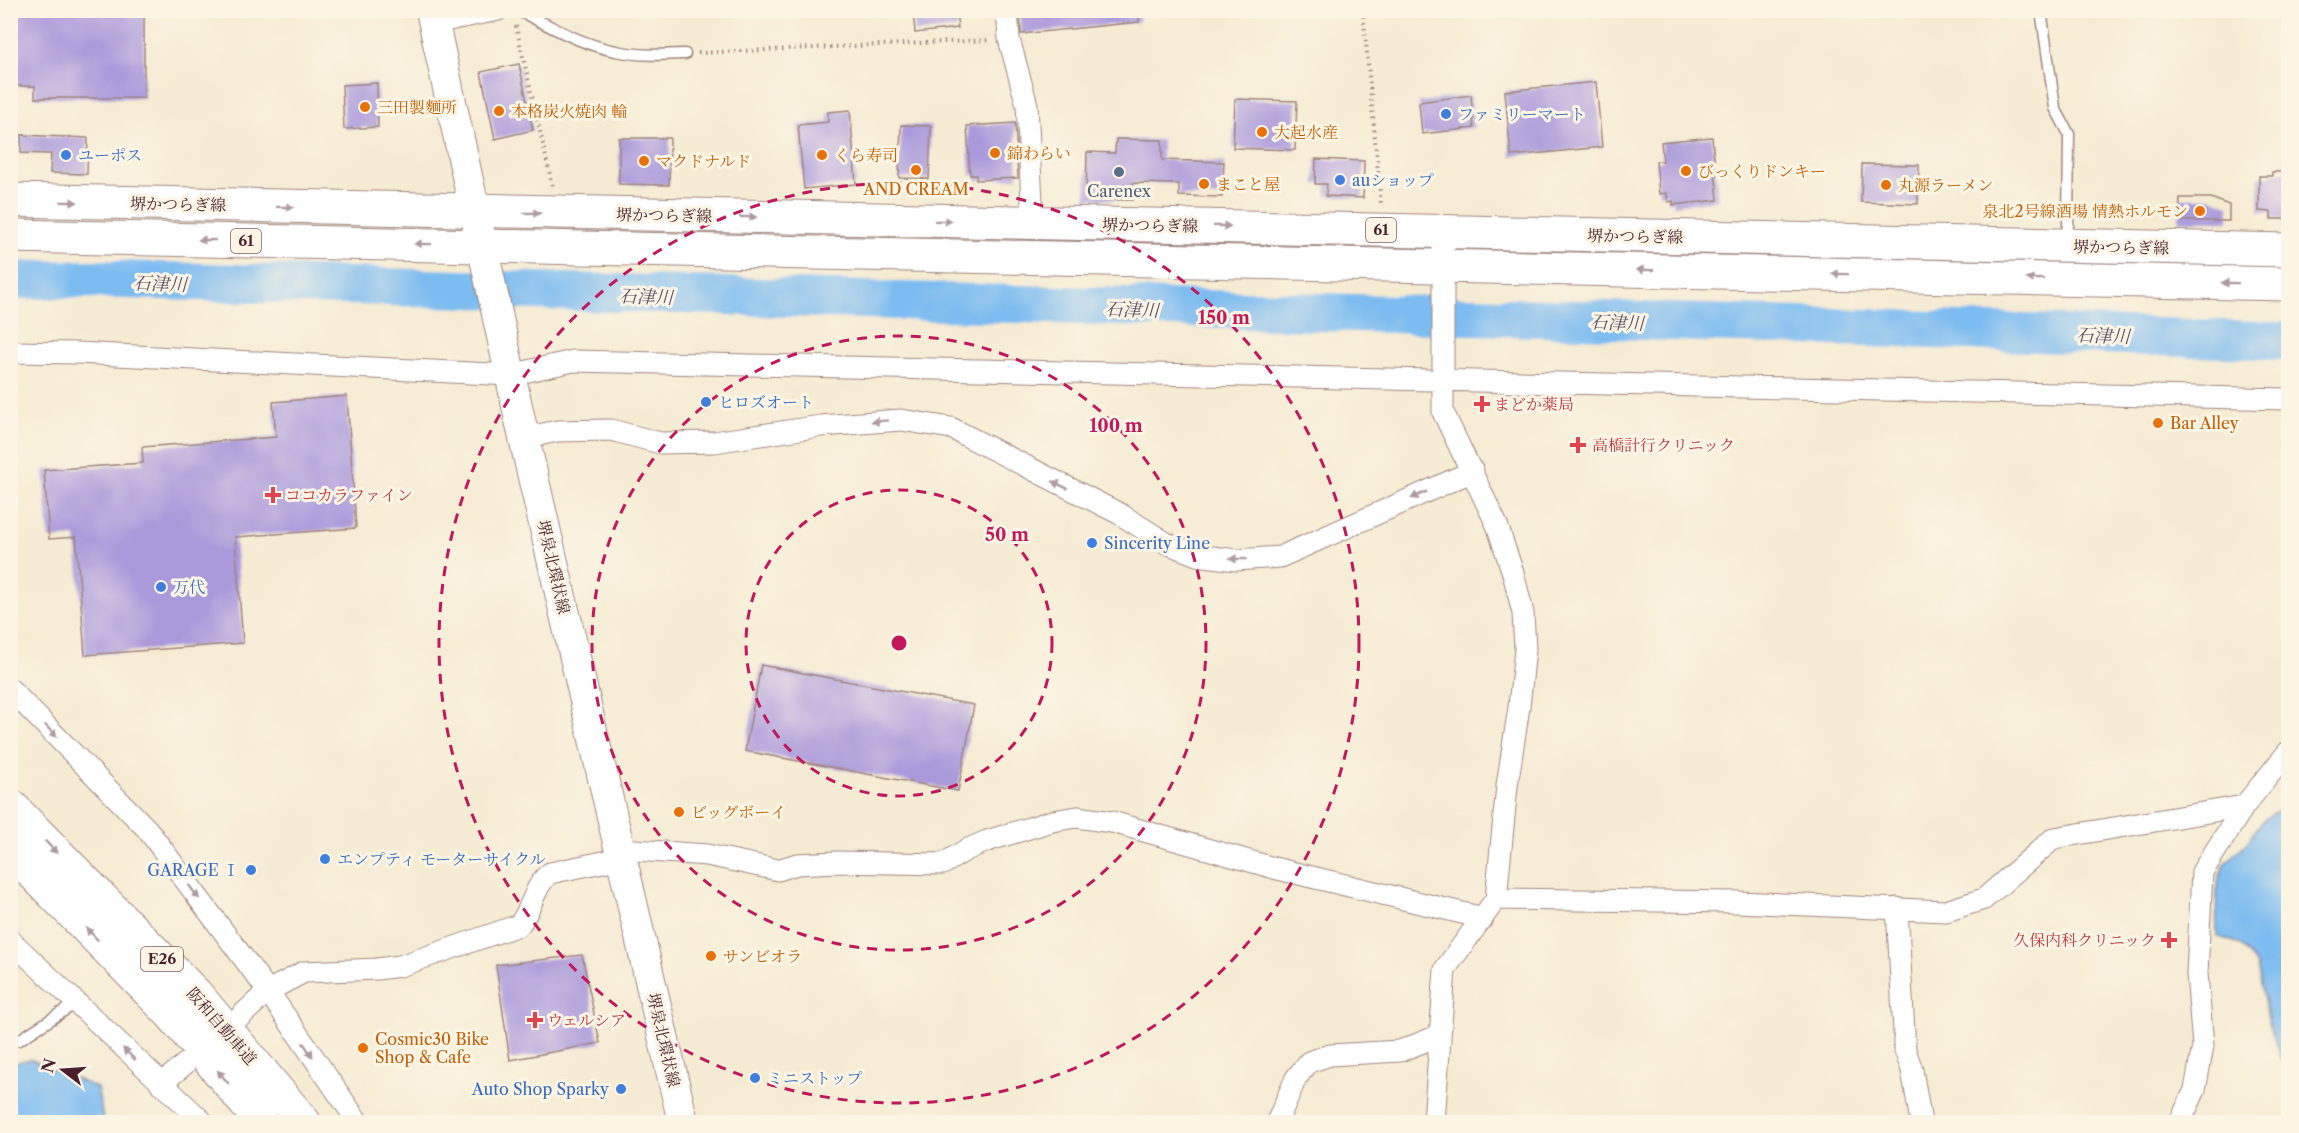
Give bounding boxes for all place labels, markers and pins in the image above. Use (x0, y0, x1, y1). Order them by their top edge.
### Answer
place label: 三田製麵所 (377, 97, 457, 117)
marker: 三田製麵所 (358, 100, 372, 114)
place label: 本格炭火焼肉 輪 (511, 101, 627, 121)
marker: 本格炭火焼肉 輪 (492, 104, 506, 118)
place label: ファミリーマート (1458, 104, 1586, 124)
marker: ファミリーマート (1439, 107, 1453, 121)
place label: 大起水産 (1274, 122, 1338, 142)
marker: 大起水産 (1255, 125, 1269, 139)
place label: 錦わらい (1006, 143, 1071, 163)
place label: ユーポス (78, 145, 142, 165)
place label: くら寿司 (834, 145, 898, 165)
marker: 錦わらい (988, 146, 1002, 160)
marker: ユーポス (59, 148, 73, 162)
marker: くら寿司 (815, 148, 829, 162)
place label: マクドナルド (656, 151, 751, 171)
marker: マクドナルド (637, 154, 651, 168)
place label: びっくりドンキー (1698, 161, 1826, 181)
marker: AND CREAM (909, 163, 923, 177)
marker: びっくりドンキー (1679, 164, 1693, 178)
marker: Carenex (1112, 165, 1126, 179)
place label: auショップ (1352, 170, 1434, 190)
marker: auショップ (1333, 173, 1347, 187)
place label: まこと屋 (1216, 174, 1280, 194)
place label: 丸源ラーメン (1898, 175, 1993, 195)
marker: まこと屋 (1197, 177, 1211, 191)
marker: 丸源ラーメン (1879, 178, 1893, 192)
place label: AND CREAM (862, 179, 969, 199)
place label: Carenex (1087, 181, 1152, 201)
place label: 泉北2号線酒場 情熱ホルモン (1983, 201, 2188, 221)
marker: 泉北2号線酒場 情熱ホルモン (2193, 204, 2207, 218)
place label: ヒロズオート (718, 392, 814, 412)
place label: まどか薬局 (1494, 394, 1574, 414)
marker: ヒロズオート (699, 395, 713, 409)
marker: まどか薬局 (1475, 397, 1489, 411)
place label: Bar Alley (2170, 413, 2240, 433)
marker: Bar Alley (2151, 416, 2165, 430)
place label: 高橋計行クリニック (1592, 435, 1735, 455)
marker: 高橋計行クリニック (1569, 436, 1587, 454)
place label: ココカラファイン (285, 485, 413, 505)
marker: ココカラファイン (266, 488, 280, 502)
place label: Sincerity Line (1104, 533, 1210, 553)
marker: Sincerity Line (1085, 536, 1099, 550)
place label: 万代 (173, 577, 205, 597)
marker: 万代 (154, 580, 168, 594)
centre of rings (889, 633, 909, 653)
place label: ビッグボーイ (691, 802, 786, 822)
marker: ビッグボーイ (672, 805, 686, 819)
place label: エンプティ モーターサイクル (337, 849, 545, 869)
marker: エンプティ モーターサイクル (318, 852, 332, 866)
place label: GARAGE Ⅰ (147, 860, 239, 880)
marker: GARAGE Ⅰ (244, 863, 258, 877)
place label: 久保内科クリニック (2013, 930, 2156, 950)
marker: 久保内科クリニック (2160, 931, 2178, 949)
place label: サンビオラ (723, 946, 802, 966)
marker: サンビオラ (704, 949, 718, 963)
place label: ウェルシア (547, 1010, 626, 1030)
marker: ウェルシア (528, 1013, 542, 1027)
place label: Cosmic30 Bike Shop & Cafe (375, 1029, 489, 1067)
marker: Cosmic30 Bike Shop & Cafe (356, 1041, 370, 1055)
place label: ミニストップ (767, 1068, 863, 1088)
marker: ミニストップ (748, 1071, 762, 1085)
place label: Auto Shop Sparky (471, 1079, 610, 1099)
marker: Auto Shop Sparky (614, 1082, 628, 1096)

